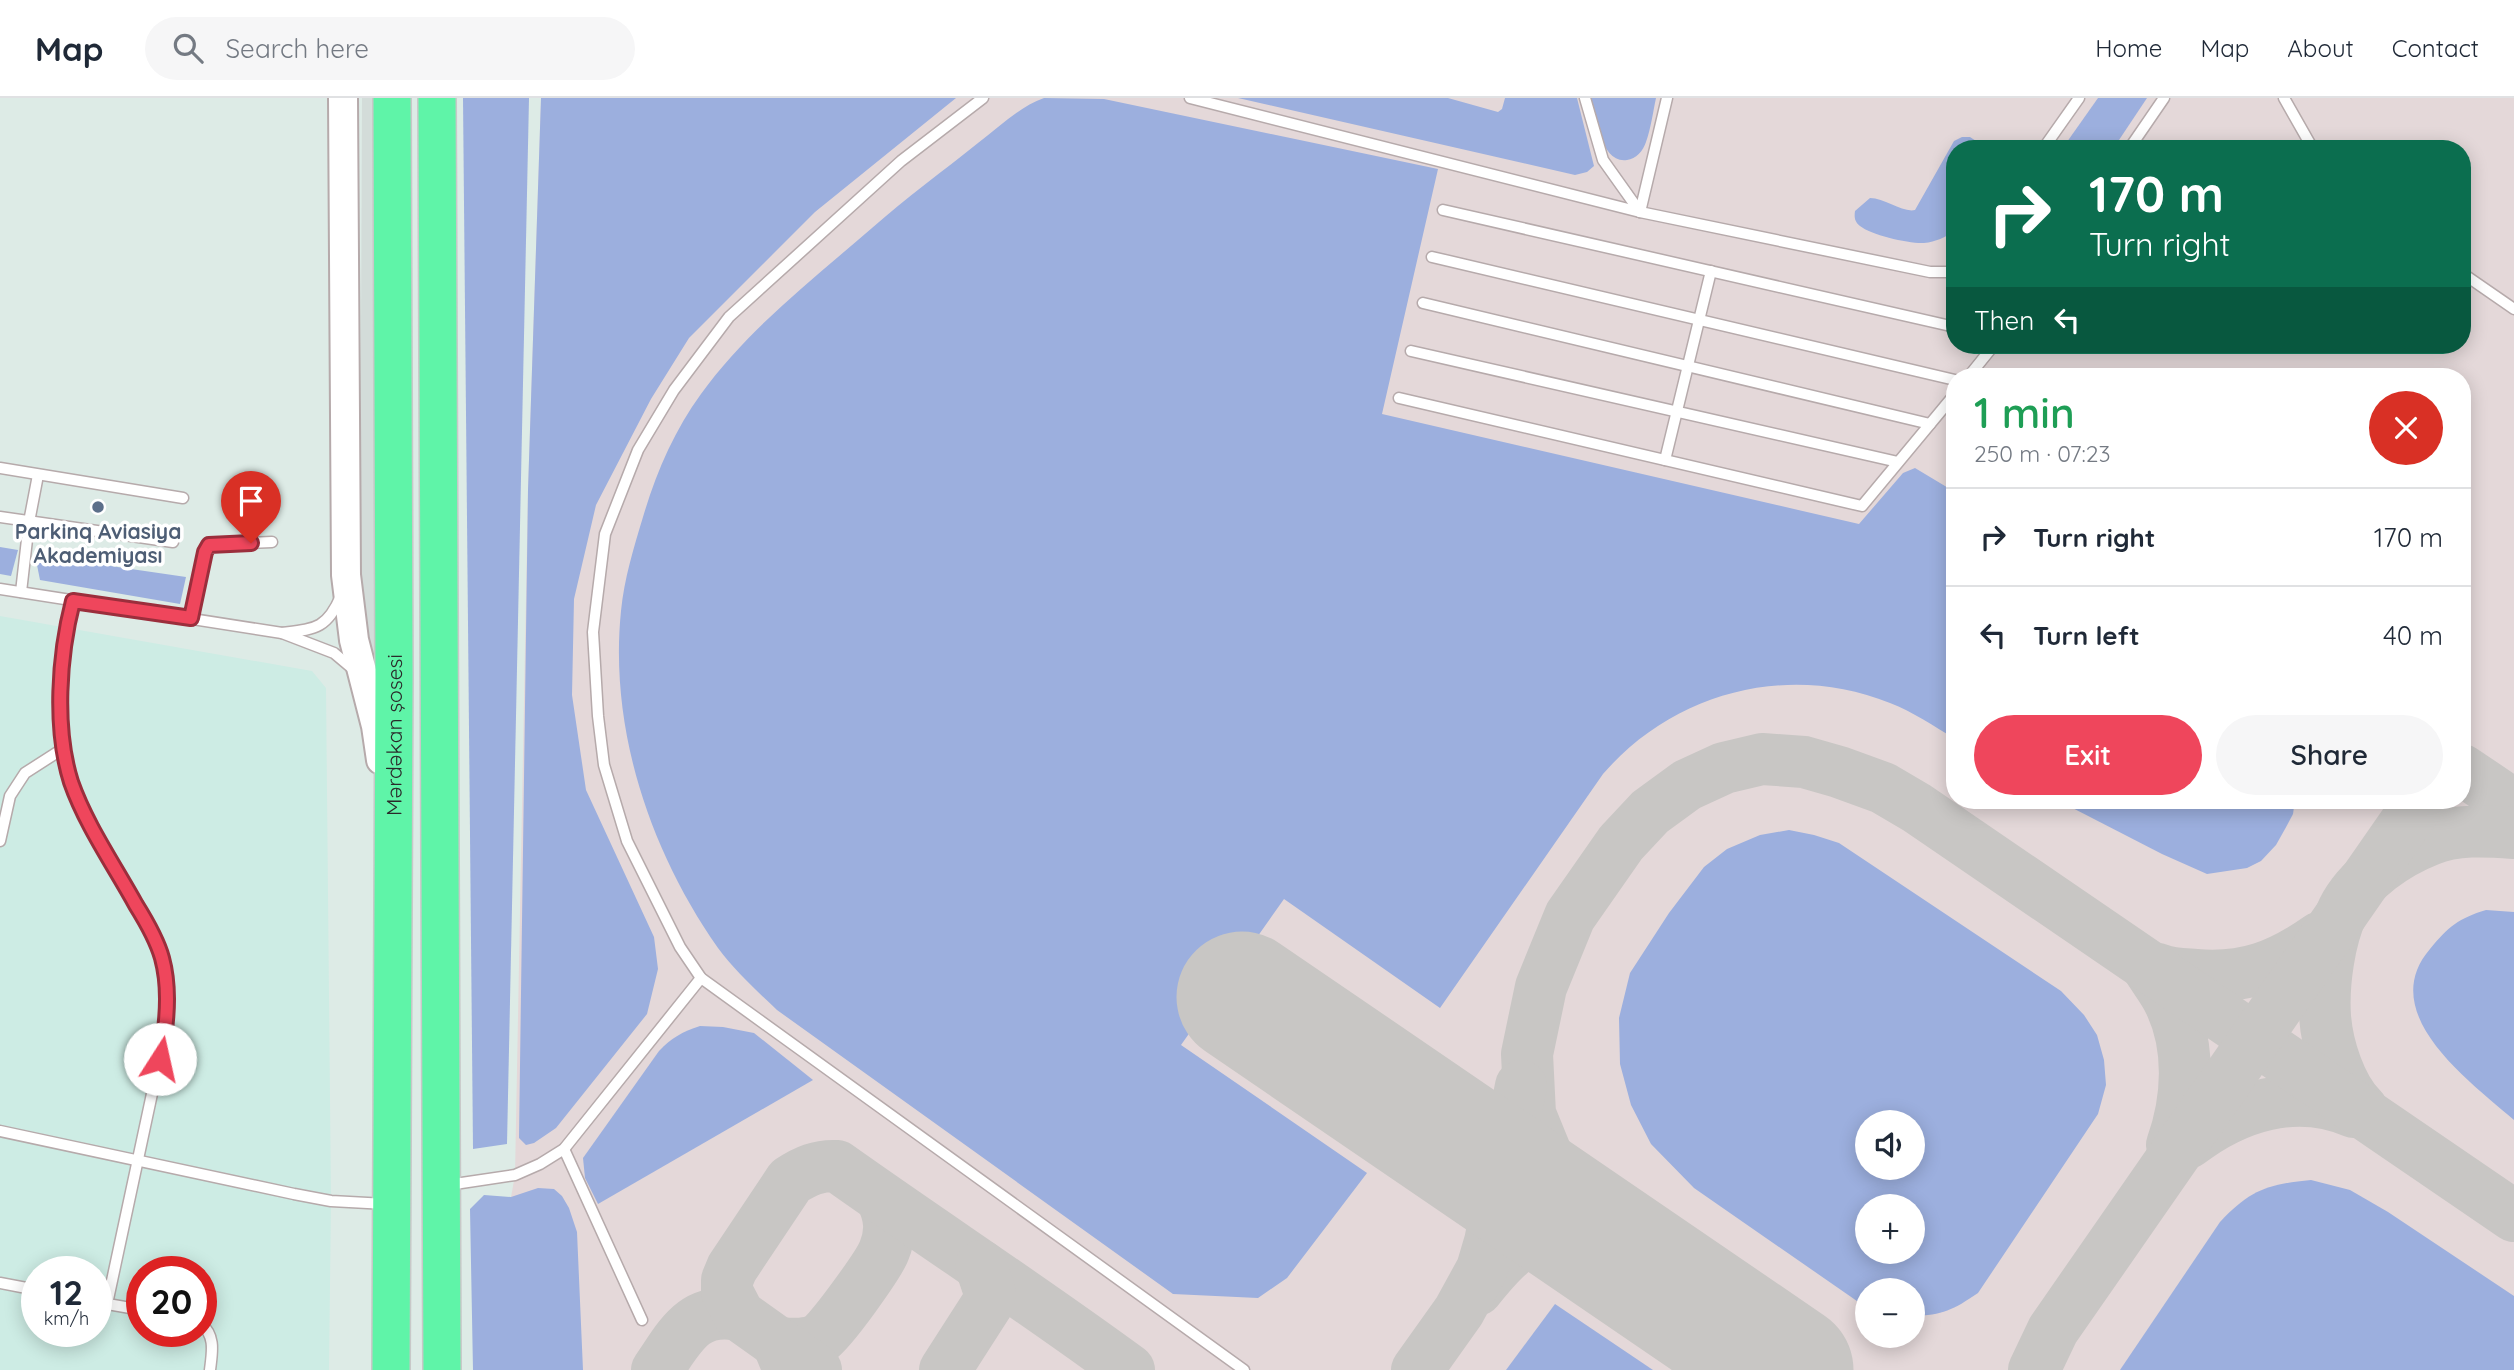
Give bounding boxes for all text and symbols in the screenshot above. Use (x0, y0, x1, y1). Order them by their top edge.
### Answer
search box (145, 17, 635, 80)
text: Map (35, 28, 103, 69)
icon: search (169, 29, 207, 67)
text: Search here (225, 32, 369, 65)
text: Home (2095, 33, 2162, 63)
text: Map (2200, 33, 2249, 63)
text: About (2287, 33, 2354, 63)
text: Contact (2392, 33, 2479, 63)
text: 170 m (2089, 163, 2224, 224)
icon: right (1974, 168, 2065, 259)
text: Turn right (2089, 224, 2230, 264)
icon: left (2048, 301, 2086, 339)
text: Then (1974, 304, 2034, 337)
text: 1 min (1974, 386, 2075, 439)
button: close (2369, 391, 2443, 465)
text: 250 m · 07:23 (1974, 439, 2111, 468)
pin (221, 471, 281, 543)
icon: arrive (232, 482, 270, 520)
marker: Parkinq Aviasiya Akademiyası (90, 499, 106, 515)
place label: Parkinq Aviasiya Akademiyası (15, 518, 181, 568)
icon: right (1974, 518, 2012, 556)
text: Turn right (2033, 521, 2155, 554)
text: 170 m (2374, 521, 2443, 554)
icon: left (1974, 616, 2012, 654)
text: Turn left (2033, 619, 2140, 652)
text: 40 m (2383, 619, 2443, 652)
street label: Mərdəkan şosesi (380, 654, 407, 816)
button: Exit (1974, 715, 2202, 795)
button: Share (2216, 715, 2443, 795)
position arrow (123, 1022, 197, 1096)
map controls (1855, 1110, 1925, 1348)
button: sound (1855, 1110, 1925, 1180)
button: + (1855, 1194, 1925, 1264)
speed limit sign: 20 (126, 1256, 217, 1347)
text: 12 (50, 1270, 83, 1314)
button: − (1855, 1278, 1925, 1348)
text: km/h (44, 1307, 89, 1330)

